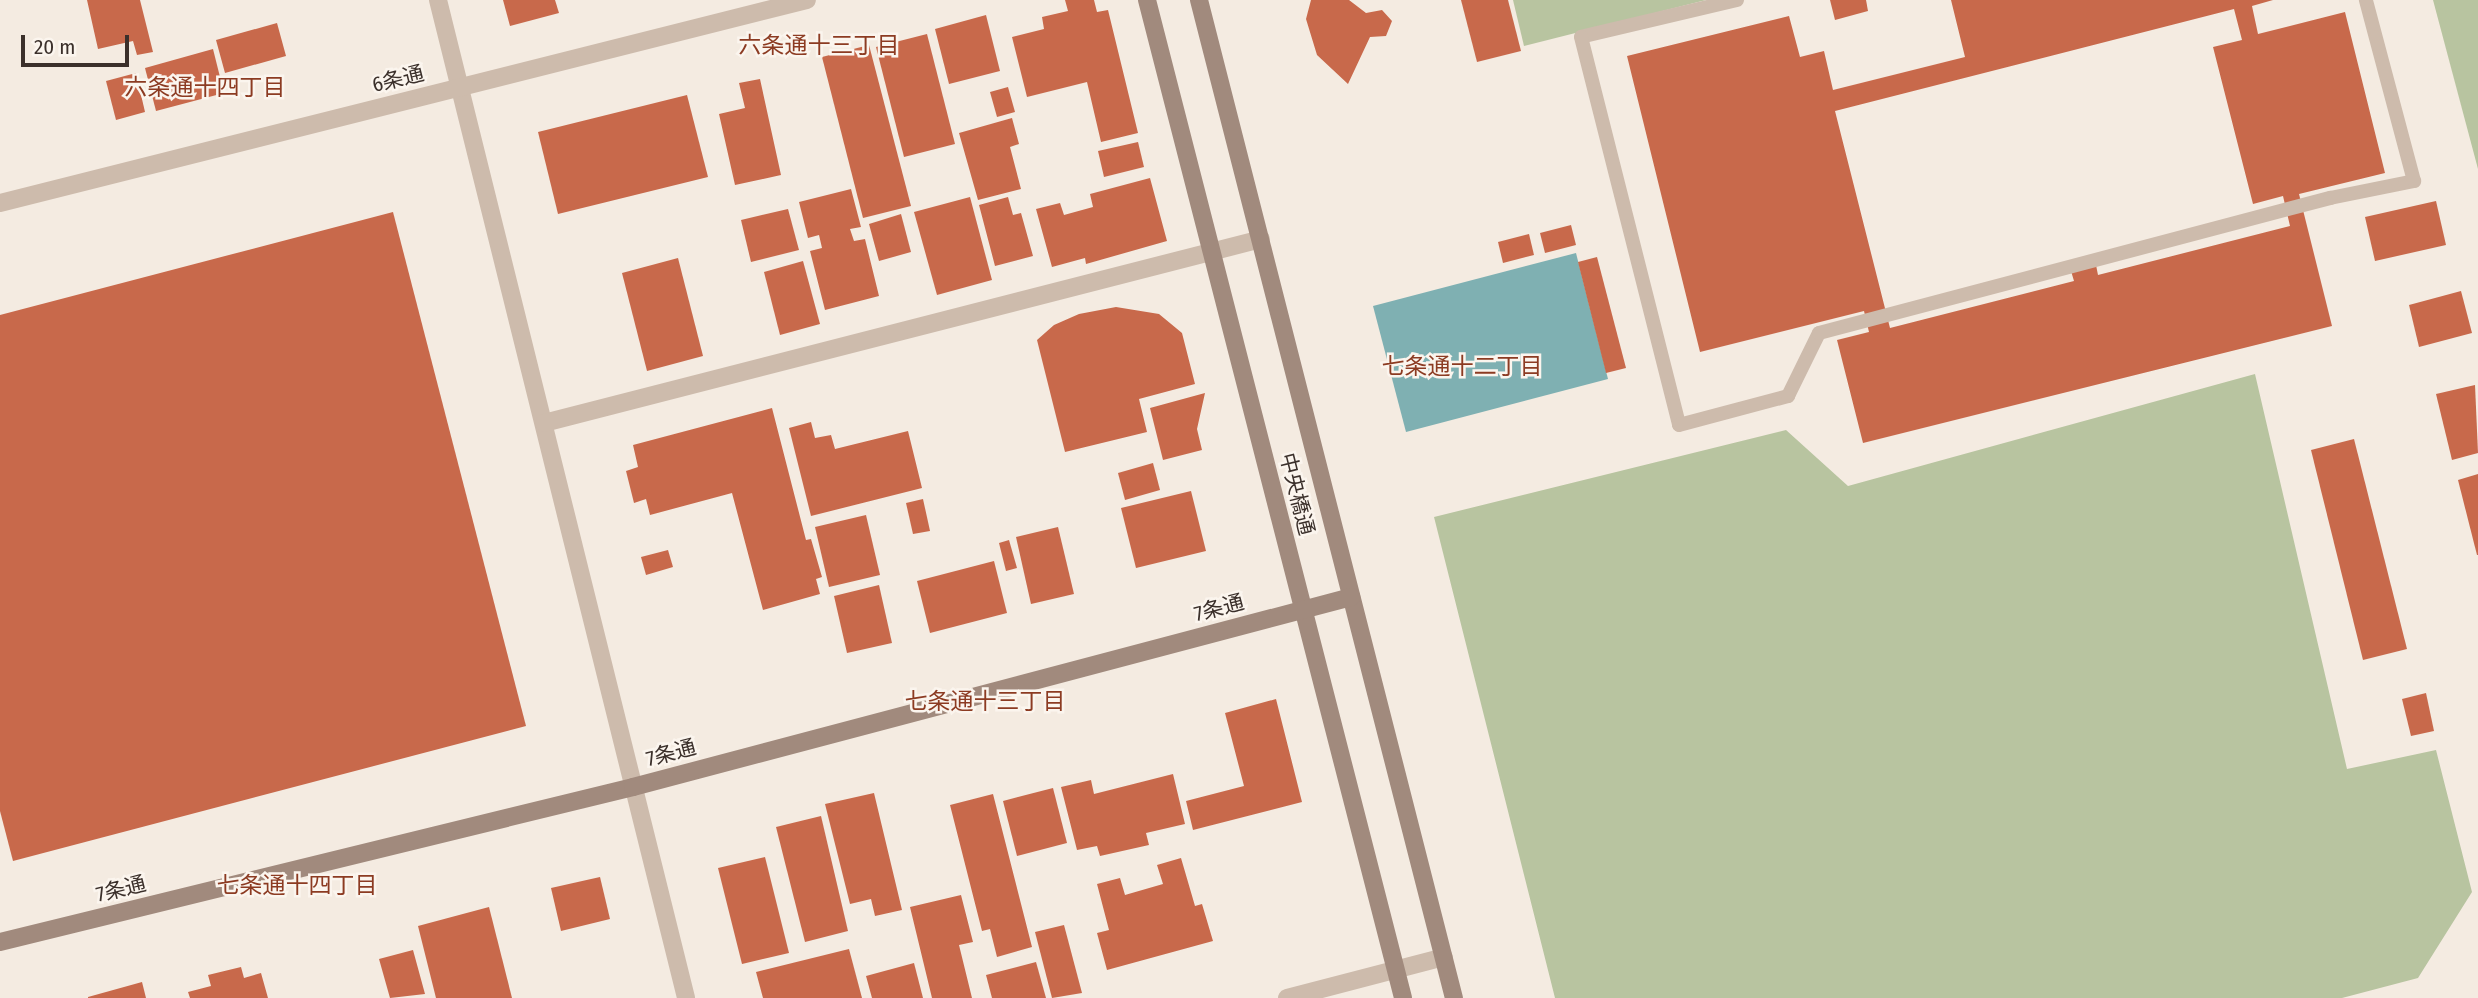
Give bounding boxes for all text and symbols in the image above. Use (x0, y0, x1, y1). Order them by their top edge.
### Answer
scale bar (24, 21, 133, 65)
district label: 六条通十三丁目 (739, 31, 899, 59)
text: 20 m (34, 34, 75, 60)
street label: 6条通 (370, 60, 426, 98)
district label: 六条通十四丁目 (125, 73, 285, 101)
district label: 七条通十二丁目 (1382, 352, 1542, 380)
street label: 中央橋通 (1275, 450, 1319, 538)
street label: 7条通 (1191, 589, 1247, 627)
district label: 七条通十三丁目 (905, 687, 1065, 715)
street label: 7条通 (643, 734, 699, 772)
street label: 7条通 (93, 871, 149, 907)
district label: 七条通十四丁目 (217, 871, 377, 899)

